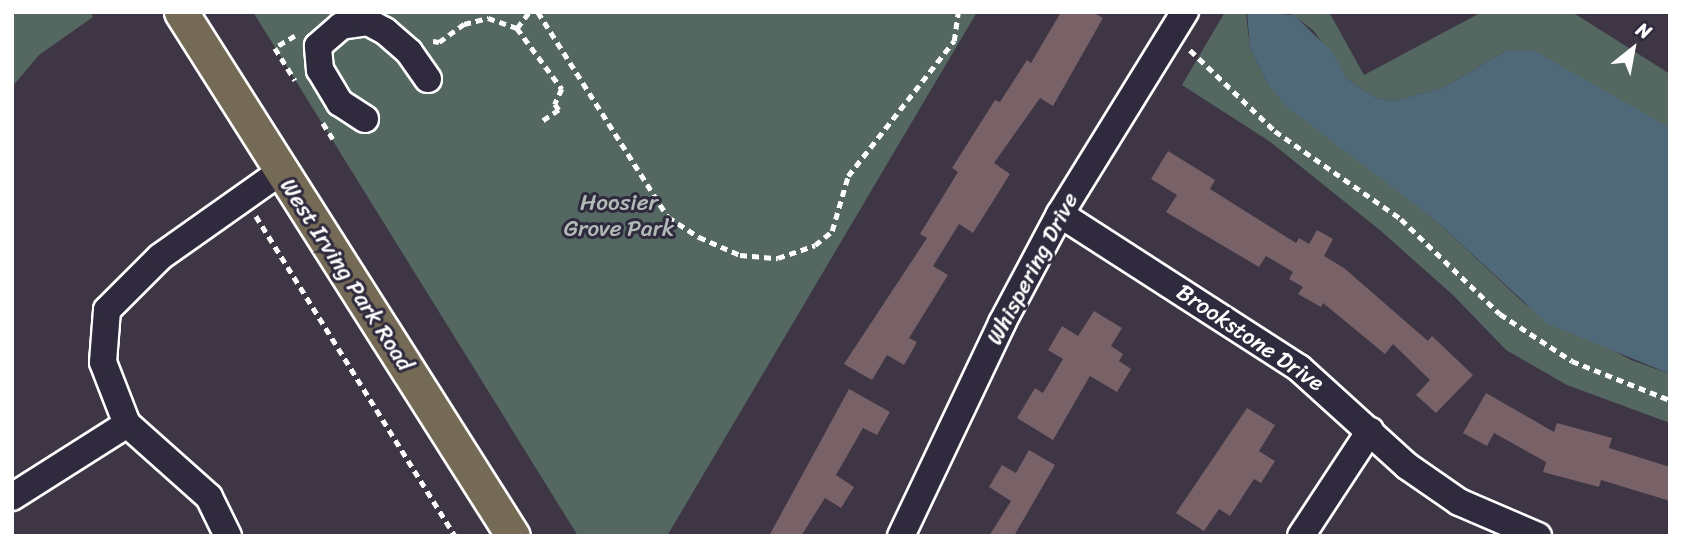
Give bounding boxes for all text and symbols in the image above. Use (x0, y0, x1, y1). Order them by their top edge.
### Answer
text: N (1630, 13, 1658, 48)
north arrow (1598, 14, 1668, 84)
street label: West Irving Park Road (273, 173, 419, 377)
street label: Whispering Drive (981, 188, 1085, 350)
park label: Hoosier Grove Park (563, 189, 675, 243)
street label: Brookstone Drive (1171, 278, 1329, 398)

